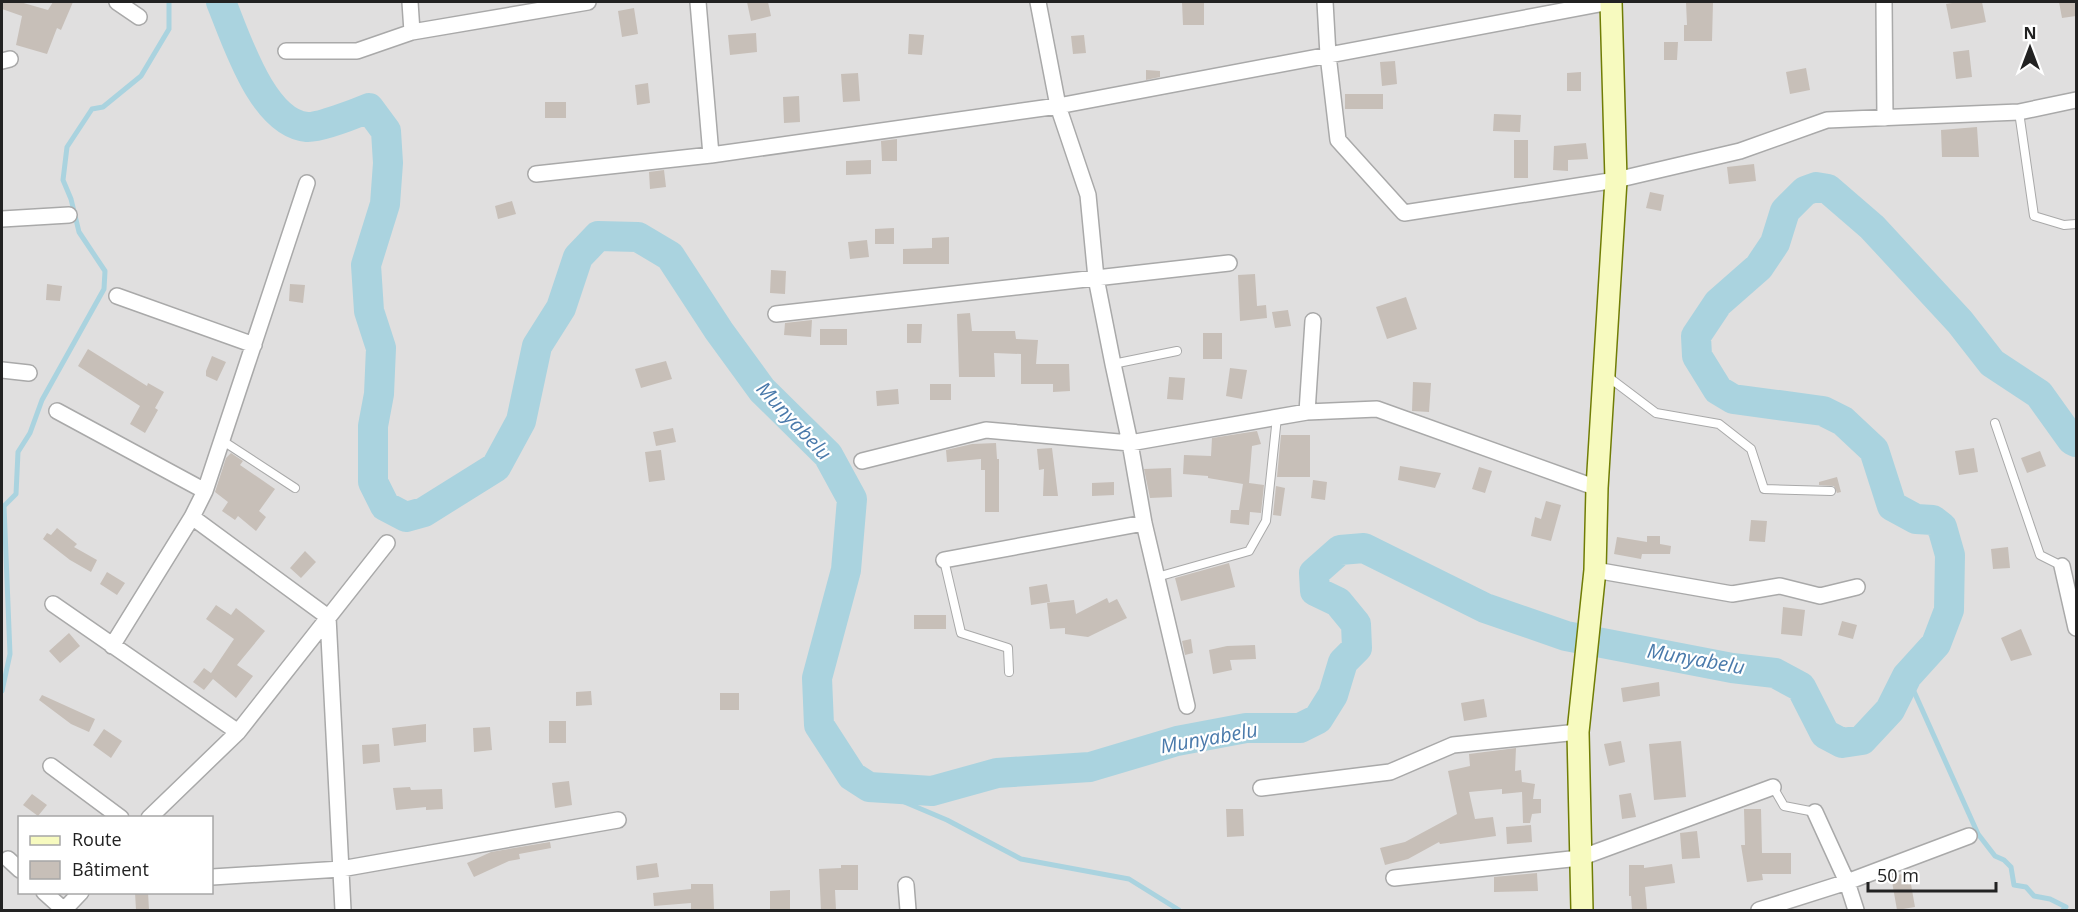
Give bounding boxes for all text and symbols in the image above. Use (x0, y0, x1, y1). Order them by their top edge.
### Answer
north arrow (2000, 18, 2060, 78)
text: N (2023, 22, 2037, 44)
water label: Munyabelu (751, 375, 838, 466)
water label: Munyabelu (1645, 637, 1747, 680)
water label: Munyabelu (1158, 716, 1260, 759)
legend (18, 816, 213, 894)
text: Route (72, 827, 122, 851)
scale bar (1868, 855, 1996, 893)
text: Bâtiment (72, 857, 149, 881)
text: 50 m (1877, 863, 1919, 887)

